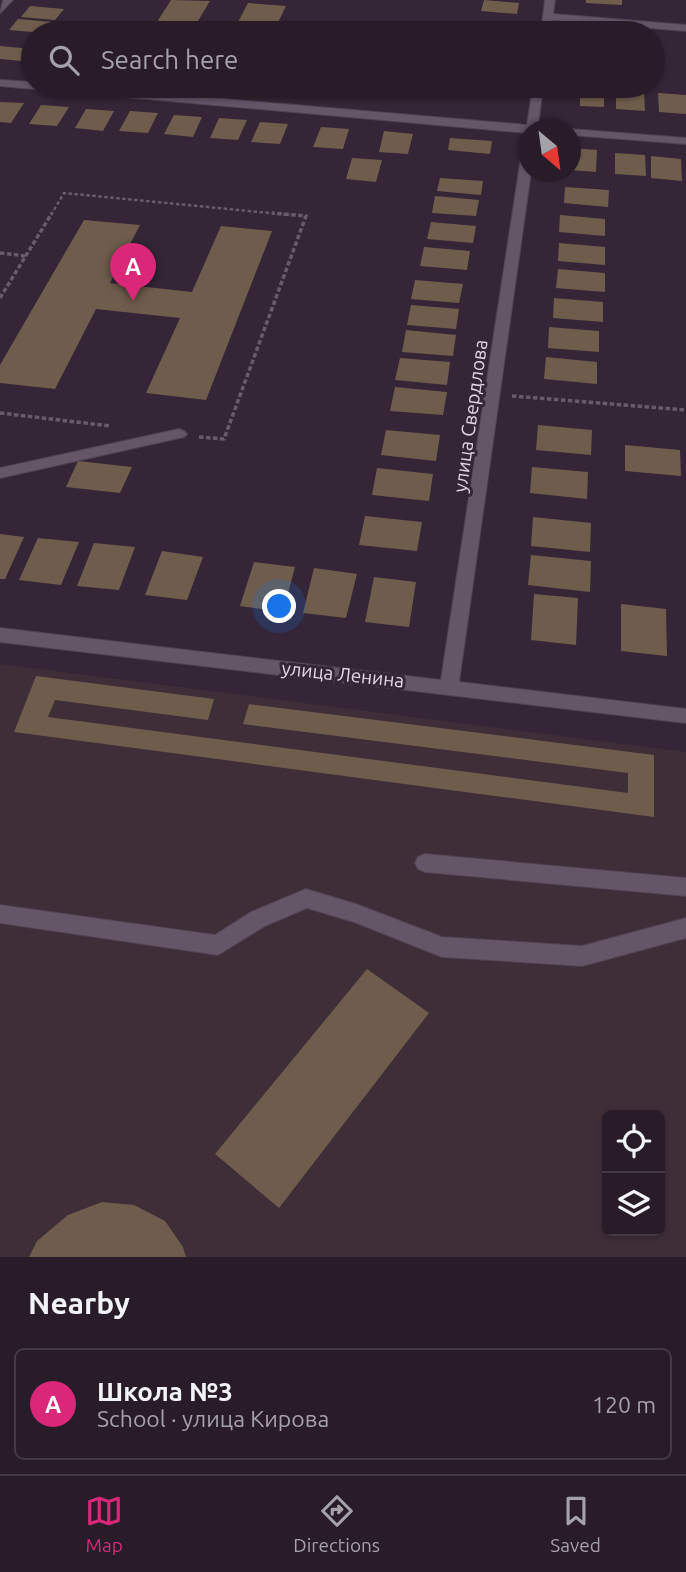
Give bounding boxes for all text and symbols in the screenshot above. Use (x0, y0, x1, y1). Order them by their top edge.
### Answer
search box (21, 21, 665, 98)
icon: search (45, 41, 83, 79)
text: Search here (101, 45, 238, 74)
north arrow (518, 119, 581, 182)
pin: A (110, 243, 156, 301)
street label: улица Свердлова (448, 338, 492, 494)
your location (262, 589, 296, 623)
street label: улица Ленина (281, 657, 405, 691)
map controls (602, 1110, 665, 1236)
button: locate (602, 1110, 665, 1173)
button: layers (602, 1173, 665, 1236)
text: Nearby (28, 1286, 130, 1320)
text: Школа №3 (97, 1377, 233, 1406)
text: A (45, 1392, 61, 1417)
text: 120 m (592, 1392, 656, 1417)
text: School · улица Кирова (97, 1406, 329, 1431)
tab: Map (85, 1492, 123, 1556)
tab: Directions (293, 1492, 380, 1556)
tab: Saved (550, 1492, 601, 1556)

